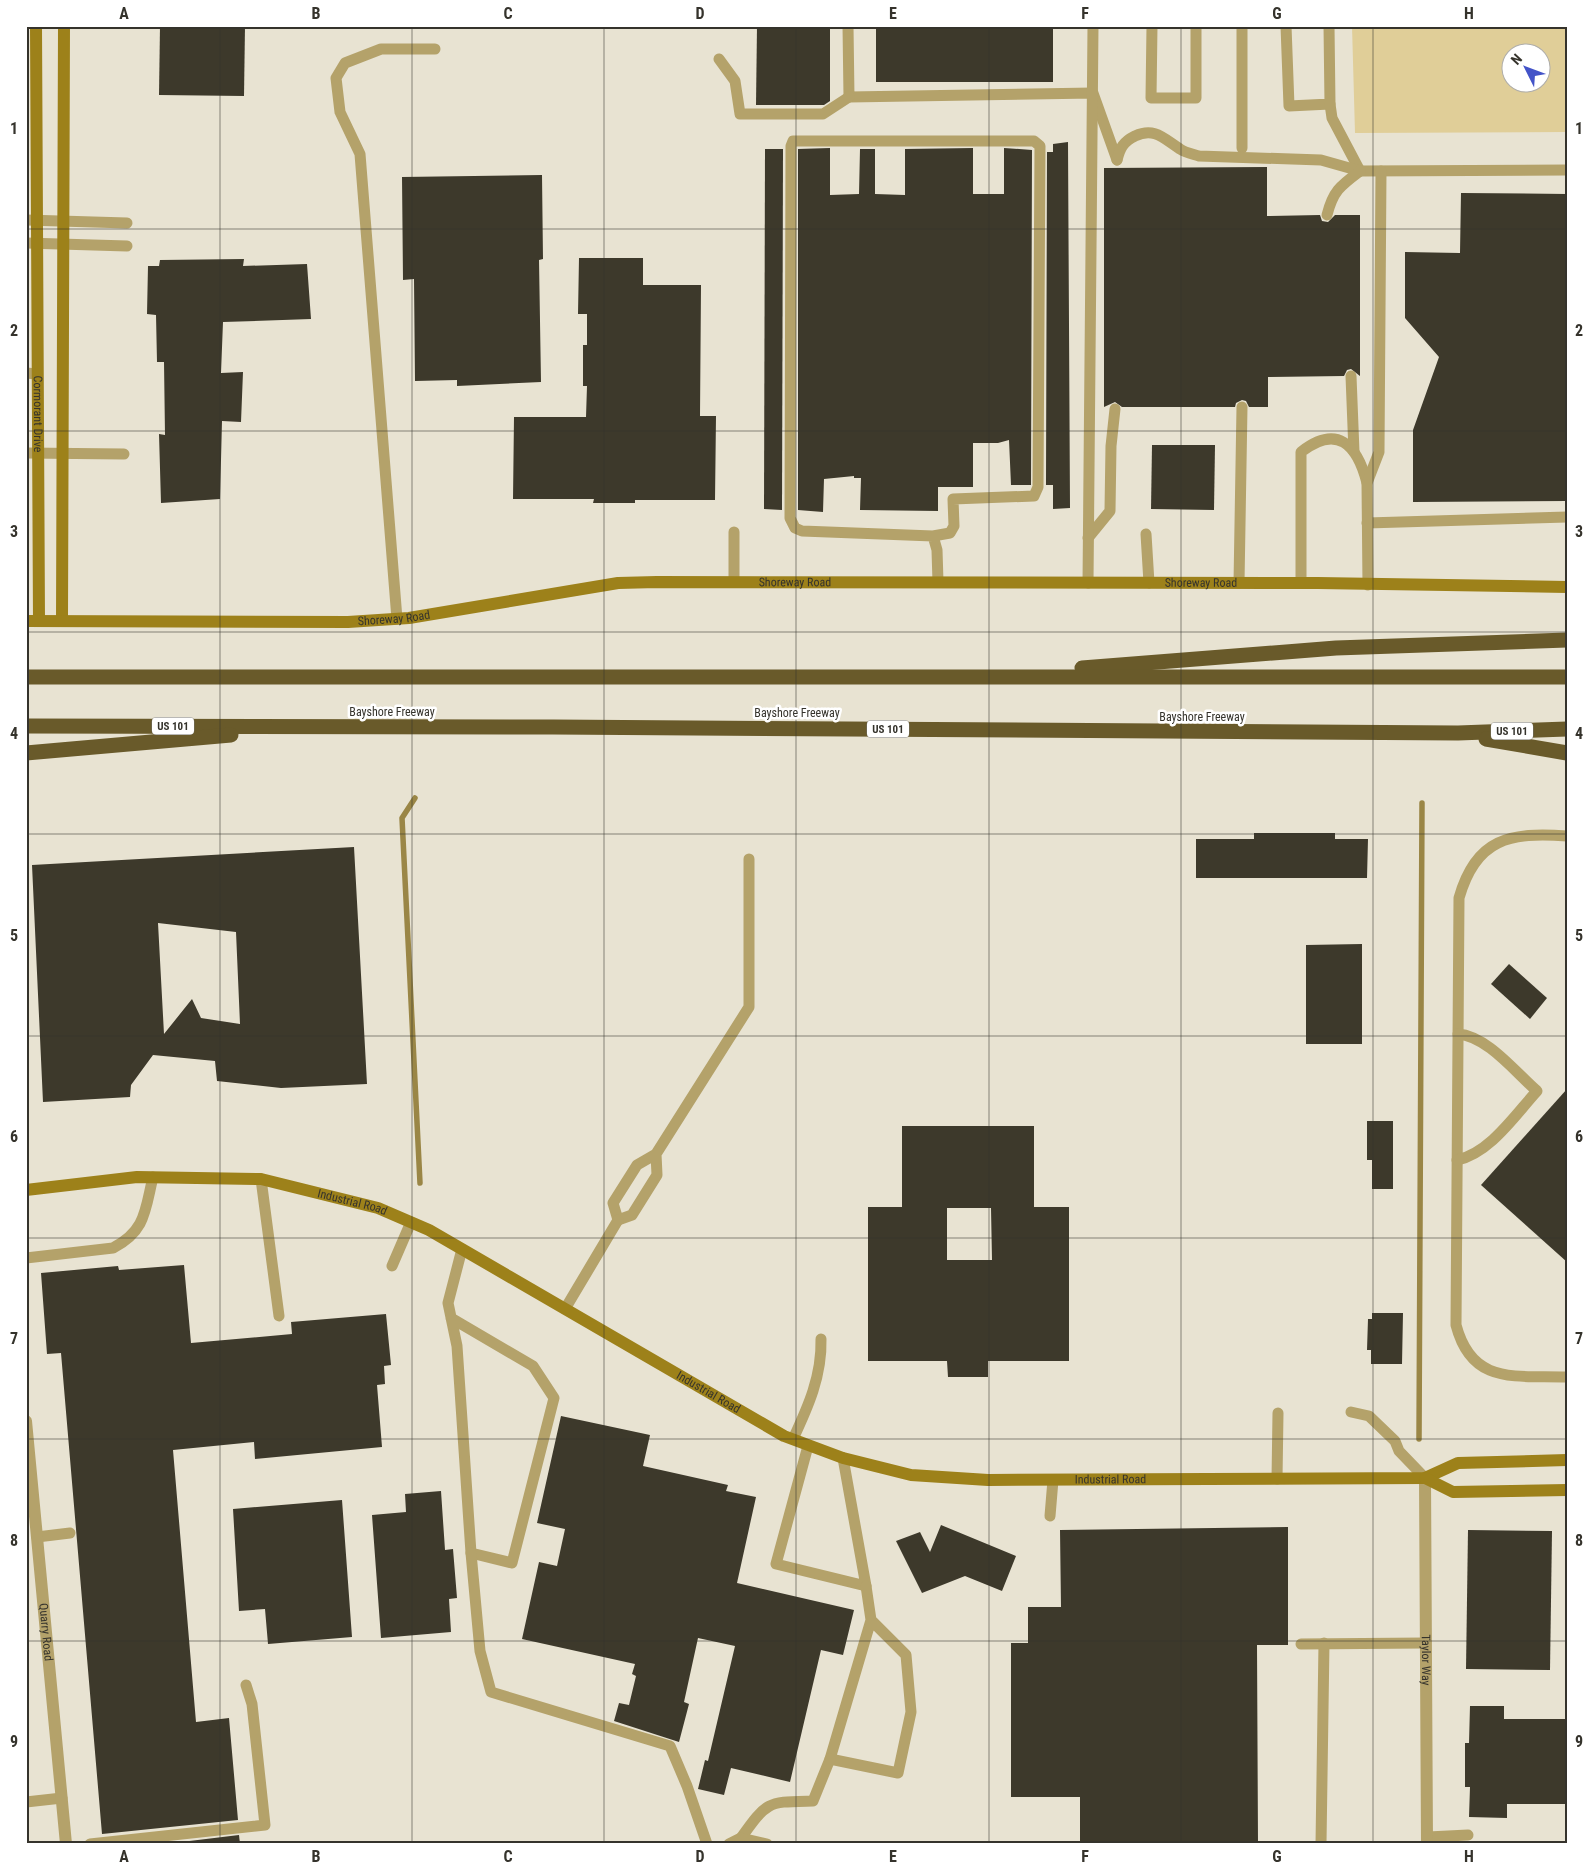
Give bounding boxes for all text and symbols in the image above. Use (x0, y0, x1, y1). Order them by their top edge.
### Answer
text: A (119, 4, 129, 23)
text: B (312, 4, 321, 23)
text: C (503, 4, 513, 23)
text: D (695, 4, 705, 23)
text: E (889, 4, 897, 23)
text: F (1081, 4, 1089, 23)
text: G (1272, 4, 1282, 23)
text: H (1464, 4, 1474, 23)
north arrow (1500, 42, 1550, 92)
text: N (1508, 51, 1525, 68)
text: 1 (10, 119, 18, 138)
text: 1 (1575, 119, 1583, 138)
text: 2 (10, 321, 18, 340)
text: 2 (1575, 321, 1583, 340)
street label: Cormorant Drive (31, 376, 45, 453)
text: 3 (10, 522, 18, 541)
text: 3 (1575, 522, 1583, 541)
street label: Shoreway Road (759, 575, 831, 589)
street label: Shoreway Road (1165, 576, 1237, 590)
street label: Shoreway Road (357, 608, 431, 628)
street label: Bayshore Freeway (349, 705, 435, 719)
street label: Bayshore Freeway (754, 706, 840, 720)
street label: Bayshore Freeway (1159, 710, 1245, 724)
road number: US 101 (152, 718, 194, 734)
road number: US 101 (867, 721, 909, 738)
road number: US 101 (1491, 722, 1533, 739)
text: 4 (10, 724, 18, 743)
text: 4 (1575, 724, 1583, 743)
text: 5 (10, 926, 18, 945)
text: 5 (1575, 926, 1583, 945)
text: 6 (10, 1127, 18, 1146)
text: 6 (1575, 1127, 1583, 1146)
street label: Industrial Road (316, 1186, 389, 1218)
text: 7 (10, 1329, 18, 1348)
text: 7 (1575, 1329, 1583, 1348)
street label: Industrial Road (674, 1368, 743, 1416)
street label: Industrial Road (1075, 1472, 1146, 1487)
text: 8 (10, 1531, 18, 1550)
text: 8 (1575, 1531, 1583, 1550)
street label: Quarry Road (36, 1602, 56, 1662)
street label: Taylor Way (1419, 1634, 1433, 1686)
text: 9 (10, 1732, 18, 1751)
text: 9 (1575, 1732, 1583, 1751)
text: A (119, 1847, 129, 1866)
text: B (312, 1847, 321, 1866)
text: C (503, 1847, 513, 1866)
text: D (695, 1847, 705, 1866)
text: E (889, 1847, 897, 1866)
text: F (1081, 1847, 1089, 1866)
text: G (1272, 1847, 1282, 1866)
text: H (1464, 1847, 1474, 1866)

